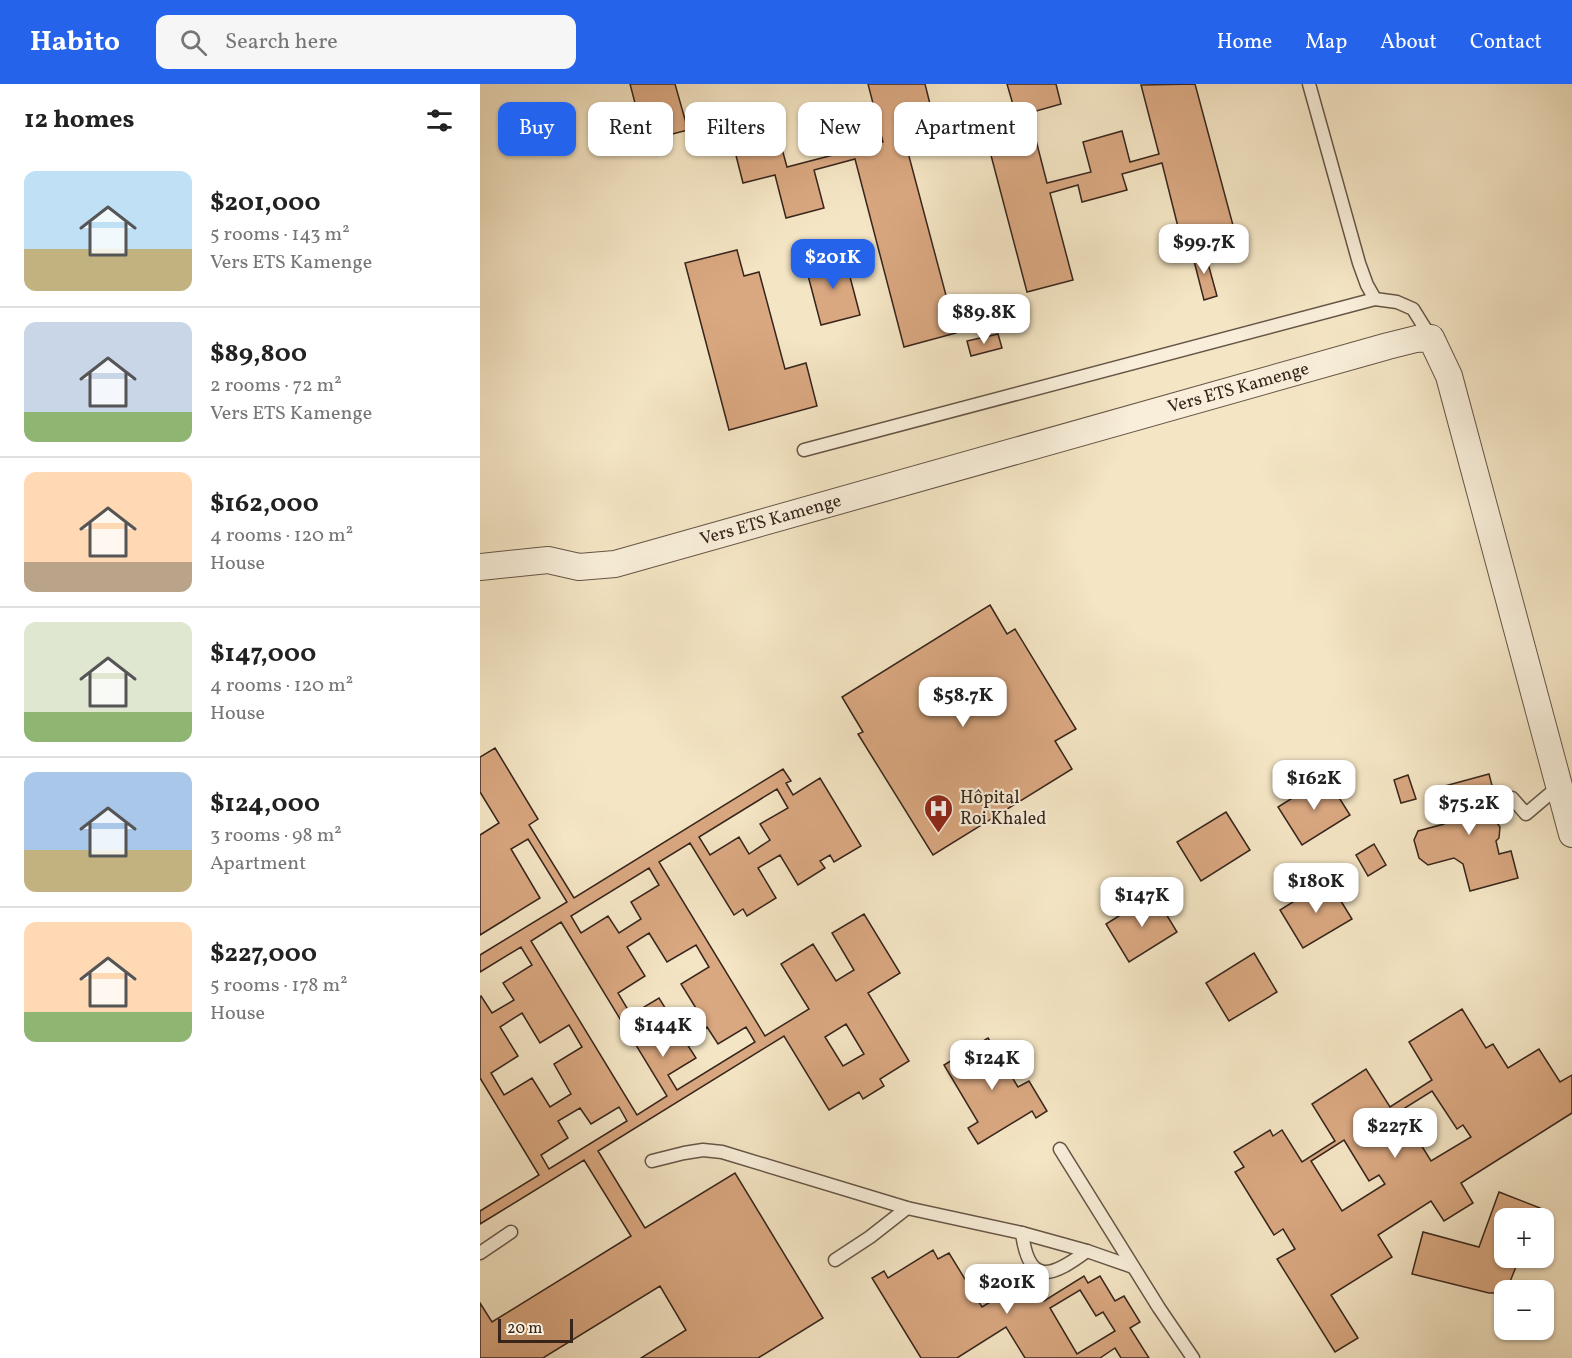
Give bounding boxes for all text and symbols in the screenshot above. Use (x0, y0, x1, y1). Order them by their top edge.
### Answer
search box (156, 15, 576, 69)
text: Habito (30, 23, 120, 62)
icon: search (177, 26, 210, 59)
text: Search here (225, 27, 338, 58)
text: Home (1217, 28, 1272, 57)
text: Map (1305, 28, 1347, 57)
text: About (1380, 28, 1437, 57)
text: Contact (1470, 28, 1542, 57)
text: 12 homes (24, 102, 135, 138)
chip: Buy (498, 102, 576, 156)
chip: Rent (588, 102, 673, 156)
chip: Filters (685, 102, 786, 156)
chip: New (798, 102, 882, 156)
chip: Apartment (894, 102, 1037, 156)
icon: filters (423, 104, 456, 137)
text: $201,000 (210, 185, 320, 221)
icon: home (72, 195, 144, 267)
text: 5 rooms · 143 m² (210, 221, 350, 249)
pin: $99.7K (1155, 224, 1253, 275)
text: $99.7K (1173, 229, 1235, 257)
pin: $201K (791, 239, 875, 290)
text: $201K (805, 244, 861, 272)
text: Vers ETS Kamenge (210, 249, 372, 277)
pin: $89.8K (935, 294, 1033, 345)
text: $89.8K (952, 299, 1016, 327)
text: $89,800 (210, 336, 307, 372)
icon: home (72, 346, 144, 418)
street label: Vers ETS Kamenge (1165, 356, 1312, 420)
text: 2 rooms · 72 m² (210, 372, 342, 400)
text: Vers ETS Kamenge (210, 400, 372, 428)
text: $162,000 (210, 486, 319, 522)
street label: Vers ETS Kamenge (697, 488, 844, 552)
icon: home (72, 496, 144, 568)
text: 4 rooms · 120 m² (210, 522, 353, 550)
text: House (210, 550, 265, 578)
text: $147,000 (210, 636, 316, 672)
icon: home (72, 646, 144, 718)
text: 4 rooms · 120 m² (210, 672, 353, 700)
pin: $58.7K (914, 677, 1012, 728)
text: $58.7K (933, 682, 993, 710)
text: House (210, 700, 265, 728)
pin: $162K (1272, 760, 1356, 811)
text: $162K (1286, 765, 1342, 793)
pin: $75.2K (1420, 785, 1518, 836)
text: $124,000 (210, 786, 320, 822)
place label: Hôpital Roi Khaled (960, 786, 1047, 832)
text: $75.2K (1439, 790, 1499, 818)
hospital icon: Hôpital Roi Khaled (923, 792, 955, 834)
icon: home (72, 796, 144, 868)
text: 3 rooms · 98 m² (210, 822, 342, 850)
text: Apartment (210, 850, 306, 878)
pin: $180K (1274, 863, 1358, 914)
text: $180K (1288, 868, 1344, 896)
pin: $147K (1100, 877, 1184, 928)
text: $147K (1114, 882, 1170, 910)
text: $227,000 (210, 936, 317, 972)
icon: home (72, 946, 144, 1018)
text: 5 rooms · 178 m² (210, 972, 348, 1000)
text: House (210, 1000, 265, 1028)
pin: $144K (621, 1007, 705, 1058)
text: $144K (634, 1012, 692, 1040)
pin: $124K (950, 1040, 1034, 1091)
text: $124K (964, 1045, 1020, 1073)
pin: $227K (1353, 1108, 1437, 1159)
text: $227K (1367, 1113, 1423, 1141)
map controls (1494, 1208, 1554, 1340)
button: + (1494, 1208, 1554, 1268)
pin: $201K (965, 1264, 1049, 1315)
text: $201K (979, 1269, 1035, 1297)
button: − (1494, 1280, 1554, 1340)
scale bar (498, 1316, 573, 1344)
text: 20 m (507, 1318, 542, 1340)

